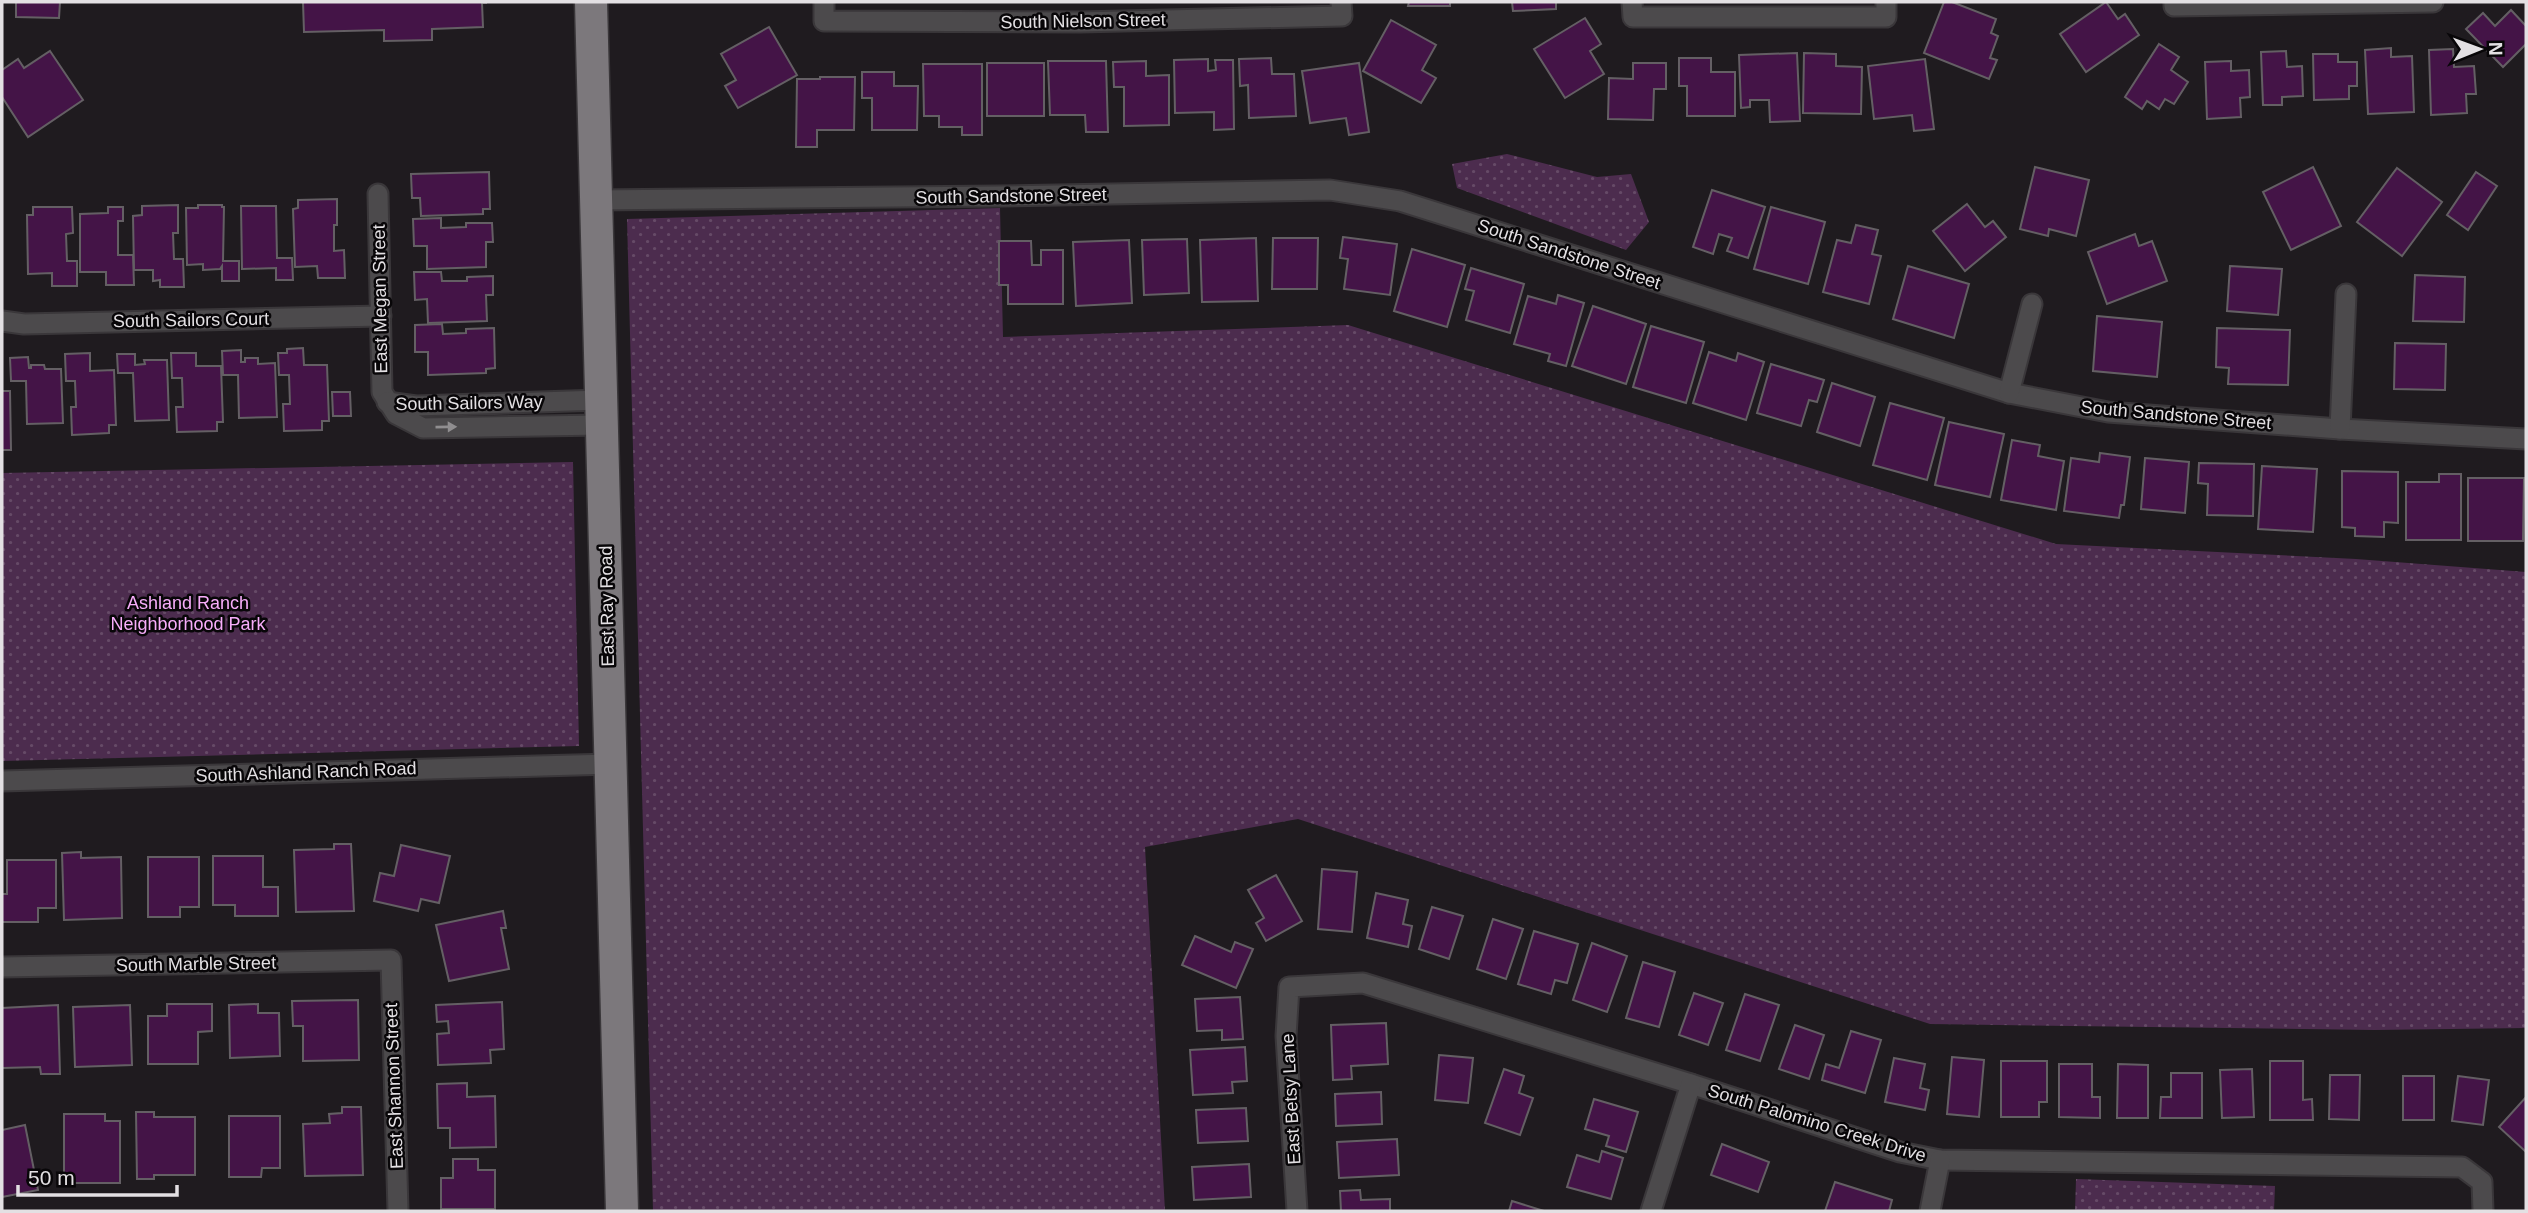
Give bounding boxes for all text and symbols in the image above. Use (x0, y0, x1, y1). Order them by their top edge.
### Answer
street label: South Nielson Street (1000, 10, 1166, 32)
north arrow (2444, 14, 2514, 84)
text: N (2485, 42, 2506, 56)
street label: South Sandstone Street (915, 184, 1107, 208)
street label: South Sandstone Street (1475, 215, 1663, 293)
street label: East Megan Street (369, 224, 391, 374)
street label: South Sailors Court (113, 309, 269, 331)
street label: South Sailors Way (395, 392, 543, 414)
street label: South Sandstone Street (2080, 397, 2272, 433)
one-way arrow (435, 422, 457, 433)
street label: East Ray Road (596, 545, 618, 667)
park label: Ashland Ranch Neighborhood Park (110, 593, 267, 634)
street label: South Ashland Ranch Road (195, 758, 417, 786)
street label: South Marble Street (116, 953, 276, 975)
street label: East Shannon Street (381, 1003, 407, 1169)
street label: East Betsy Lane (1278, 1033, 1304, 1165)
street label: South Palomino Creek Drive (1705, 1080, 1929, 1166)
scale bar (18, 1154, 177, 1198)
text: 50 m (28, 1166, 75, 1189)

